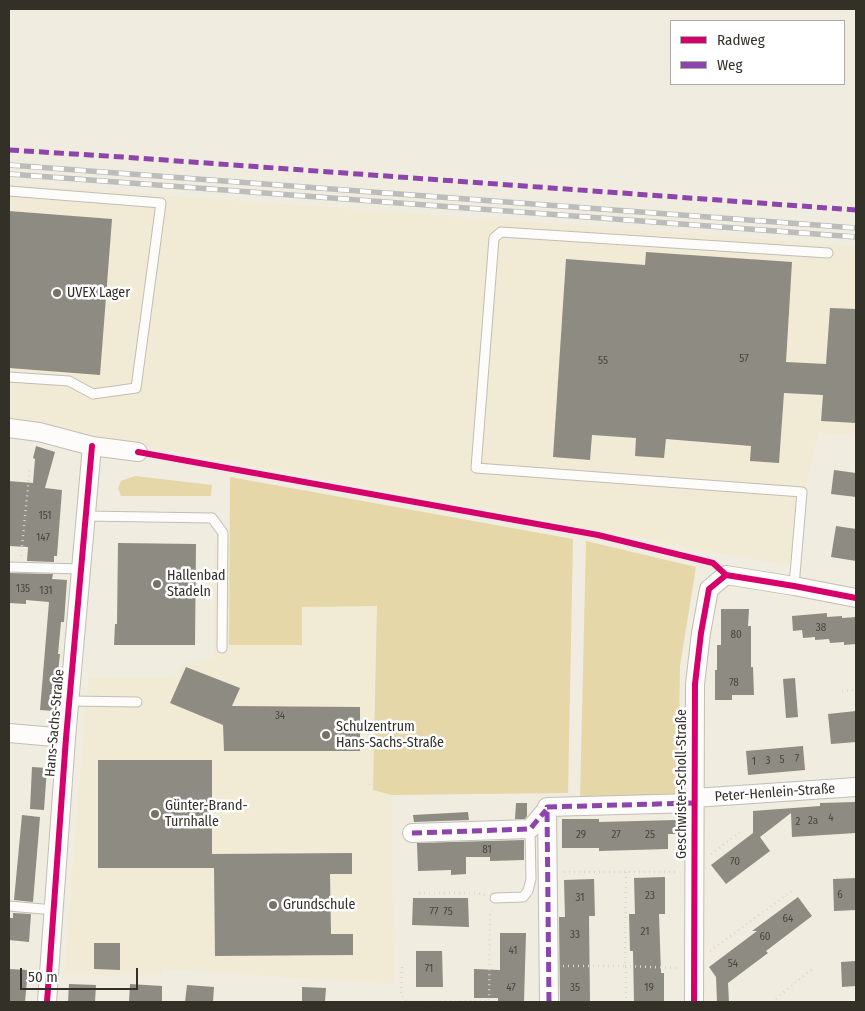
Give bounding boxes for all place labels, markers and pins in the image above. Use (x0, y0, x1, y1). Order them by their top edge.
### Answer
place label: UVEX Lager (67, 285, 130, 301)
marker: UVEX Lager (51, 287, 63, 299)
place label: Hallenbad Stadeln (167, 568, 226, 600)
marker: Hallenbad Stadeln (151, 578, 163, 590)
place label: Schulzentrum Hans-Sachs-Straße (336, 719, 444, 752)
marker: Schulzentrum Hans-Sachs-Straße (320, 729, 332, 741)
place label: Günter-Brand- Turnhalle (165, 798, 248, 830)
marker: Günter-Brand- Turnhalle (149, 808, 161, 820)
place label: Grundschule (283, 897, 355, 913)
marker: Grundschule (267, 899, 279, 911)

